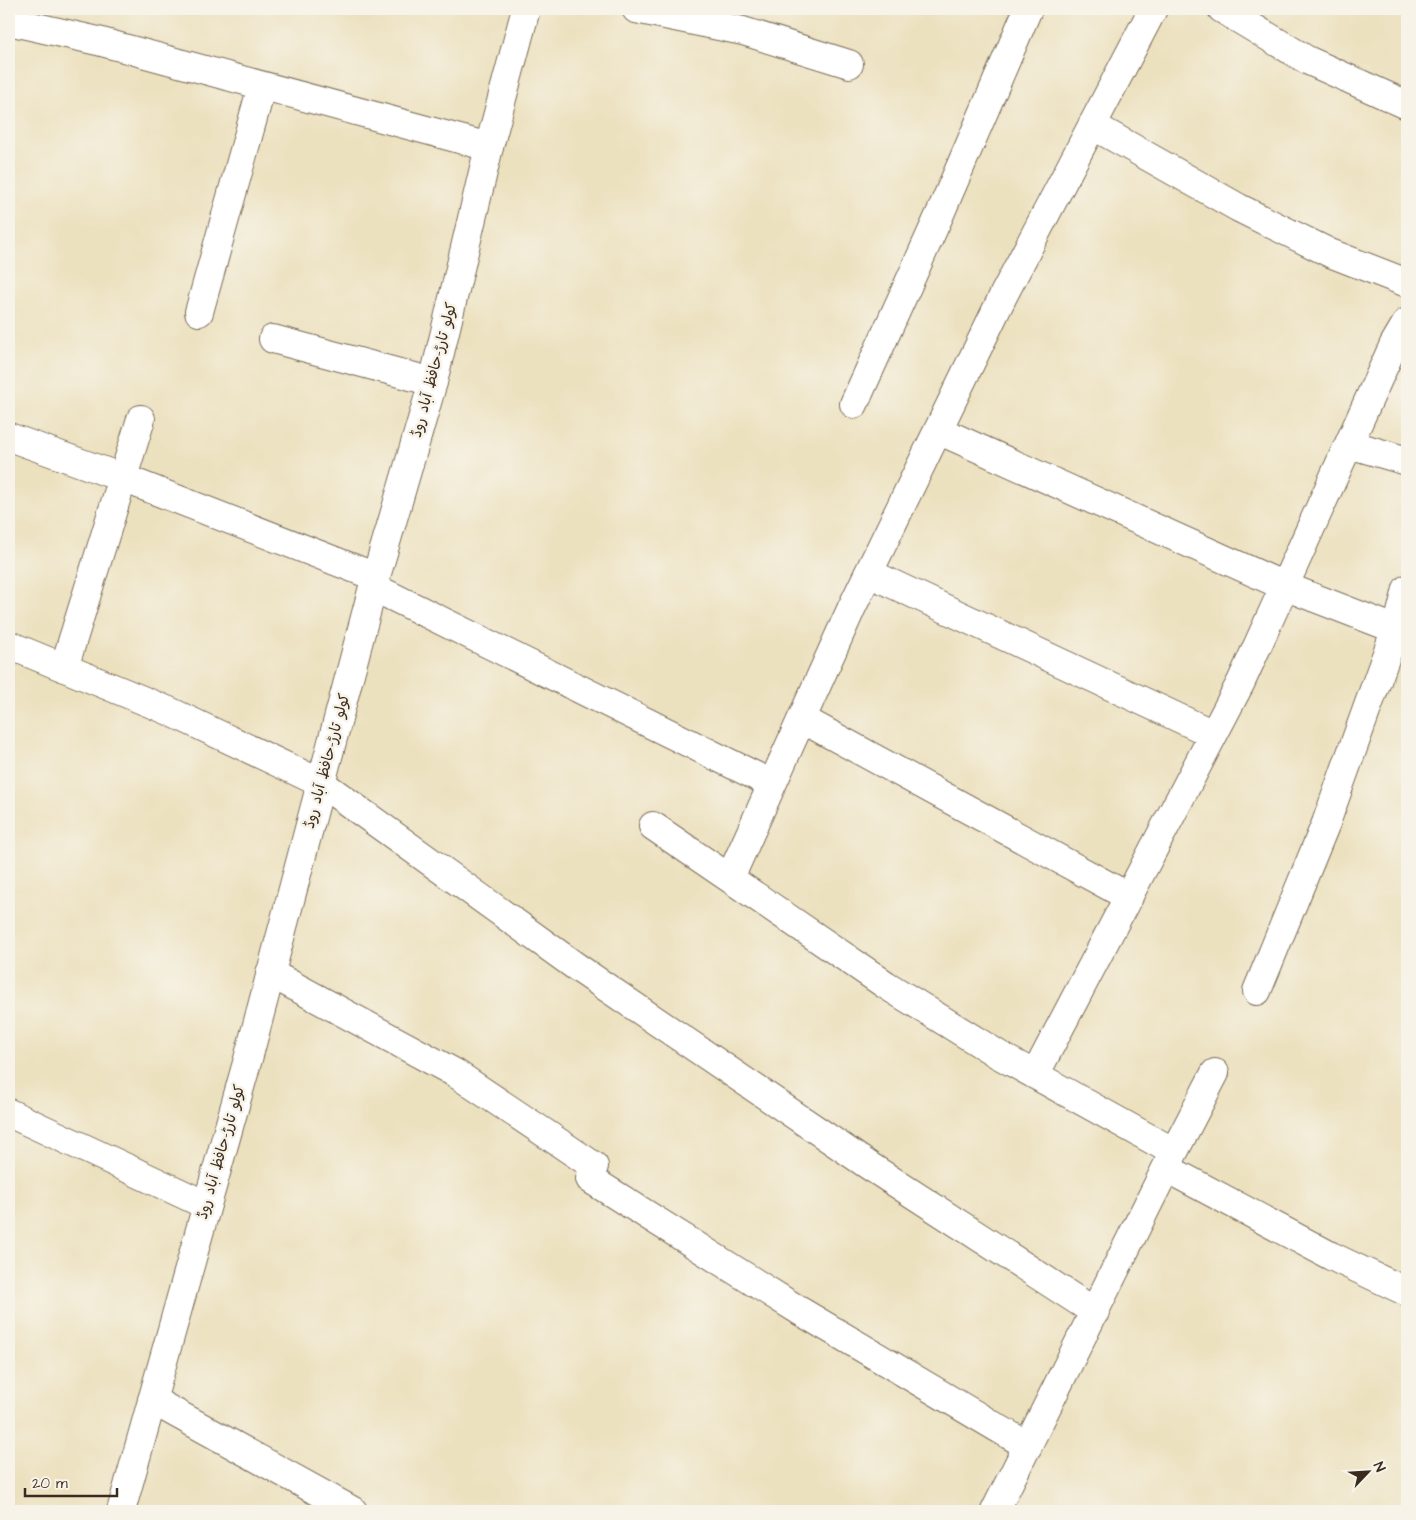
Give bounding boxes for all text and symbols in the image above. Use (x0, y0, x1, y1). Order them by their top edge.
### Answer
street label: کولو تارڑ-حافظ آباد روڈ (406, 300, 462, 440)
street label: کولو تارڑ-حافظ آباد روڈ (299, 691, 355, 831)
street label: کولو تارڑ-حافظ آباد روڈ (192, 1082, 250, 1222)
north arrow (1344, 1448, 1394, 1498)
text: N (1368, 1459, 1390, 1475)
scale bar (25, 1465, 118, 1497)
text: 20 m (32, 1473, 68, 1494)

